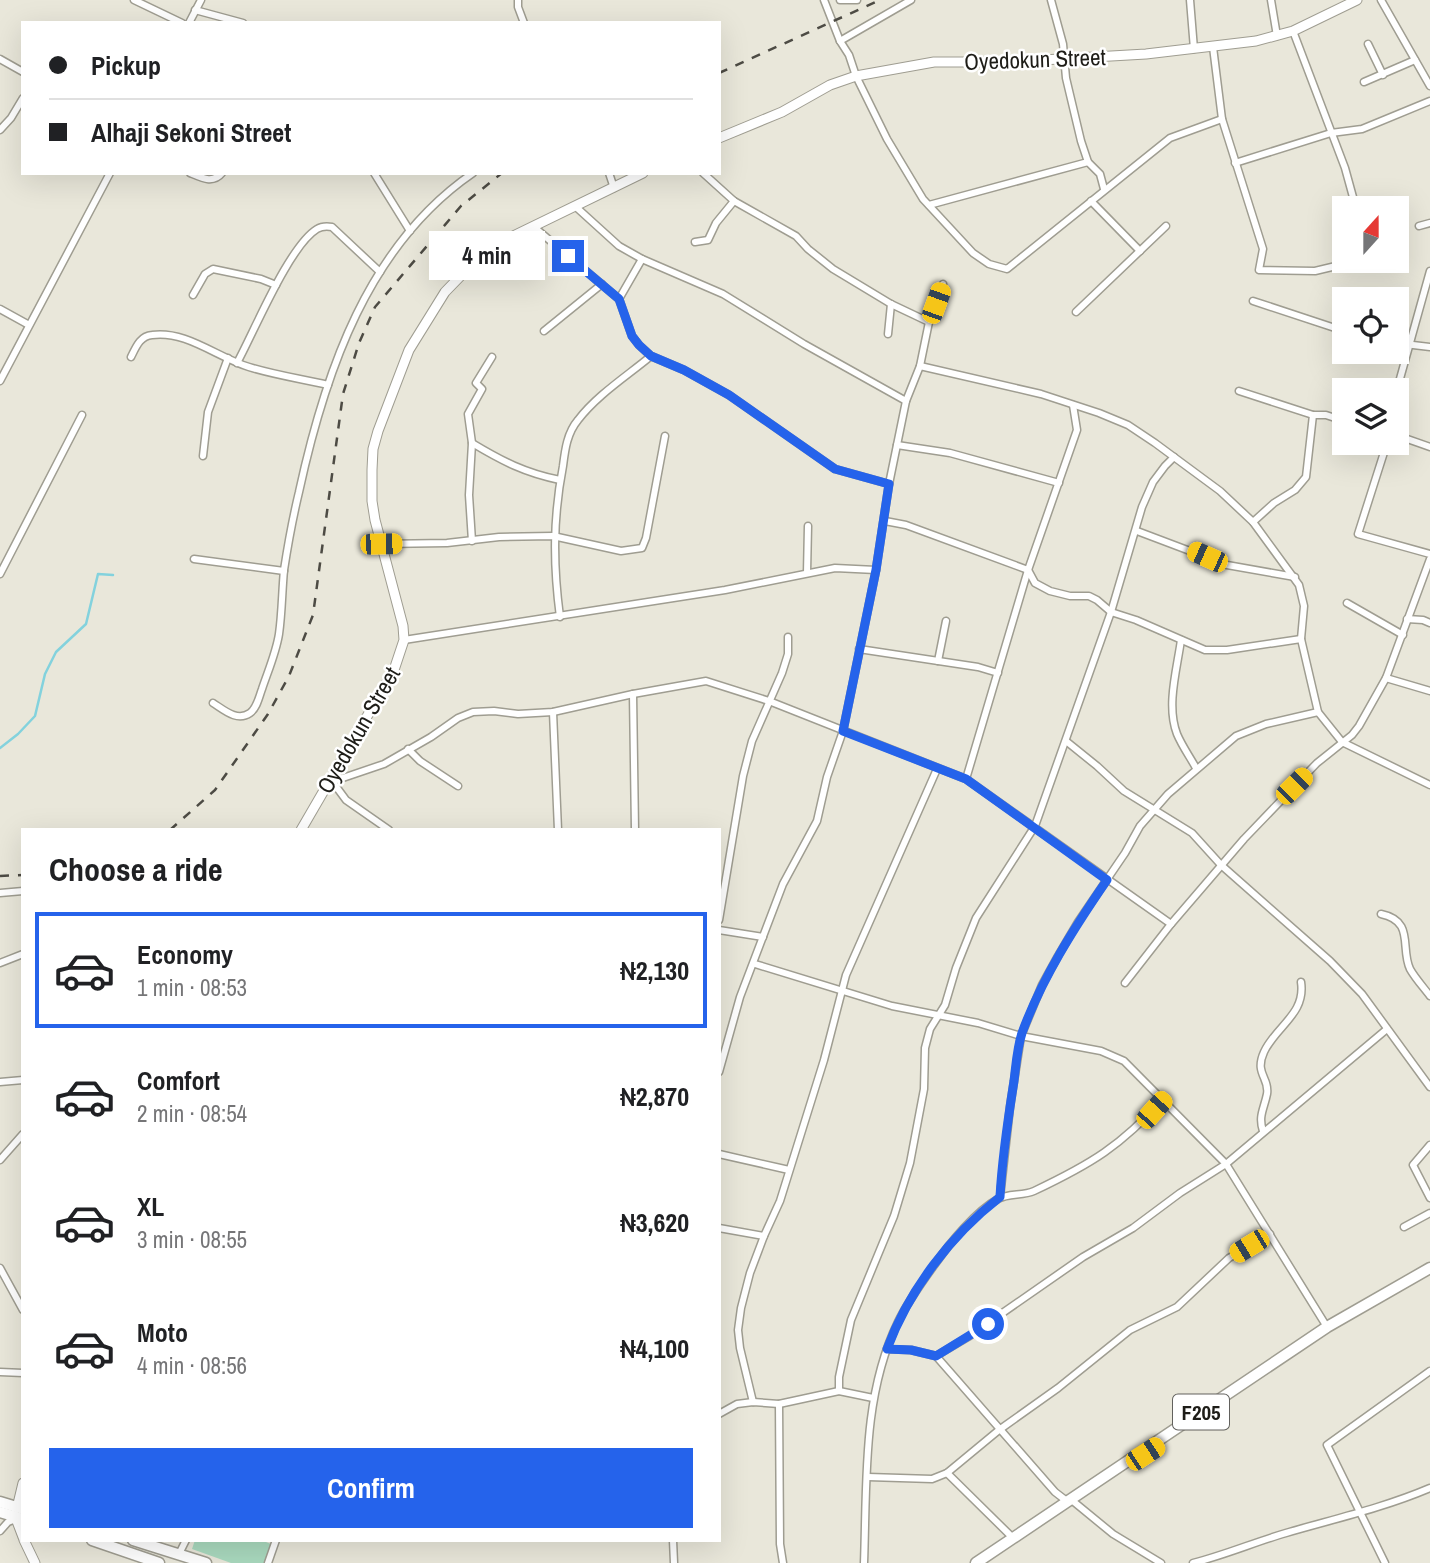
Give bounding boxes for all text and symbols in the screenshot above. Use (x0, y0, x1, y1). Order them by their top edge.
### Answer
street label: Oyedokun Street (964, 41, 1106, 77)
text: Pickup (91, 48, 161, 83)
text: Alhaji Sekoni Street (91, 115, 291, 150)
north arrow (1332, 196, 1409, 273)
map controls (1332, 196, 1409, 455)
callout: 4 min (428, 232, 544, 280)
text: 4 min (462, 240, 512, 271)
route end (552, 240, 584, 272)
car (919, 280, 954, 326)
button: locate (1332, 287, 1409, 364)
button: layers (1332, 378, 1409, 455)
car (360, 533, 403, 555)
car (1184, 539, 1231, 575)
street label: Oyedokun Street (309, 661, 407, 799)
car (1272, 764, 1317, 808)
text: Choose a ride (49, 848, 223, 891)
text: Economy (137, 937, 233, 972)
icon: car (53, 939, 116, 1002)
text: ₦2,130 (620, 953, 689, 988)
text: 1 min · 08:53 (137, 972, 247, 1003)
text: Comfort (137, 1063, 220, 1098)
icon: car (53, 1065, 116, 1128)
text: ₦2,870 (620, 1079, 689, 1114)
car (1133, 1087, 1176, 1133)
text: 2 min · 08:54 (137, 1098, 247, 1129)
text: XL (137, 1189, 164, 1224)
icon: car (53, 1191, 116, 1254)
text: ₦3,620 (620, 1205, 689, 1240)
text: 3 min · 08:55 (137, 1224, 247, 1255)
car (1226, 1226, 1273, 1266)
route start (972, 1308, 1004, 1340)
text: Moto (137, 1315, 188, 1350)
icon: car (53, 1317, 116, 1380)
text: ₦4,100 (620, 1331, 689, 1366)
text: 4 min · 08:56 (137, 1350, 247, 1381)
road number: F205 (1173, 1394, 1229, 1430)
car (1122, 1434, 1169, 1474)
button: Confirm (49, 1448, 693, 1528)

